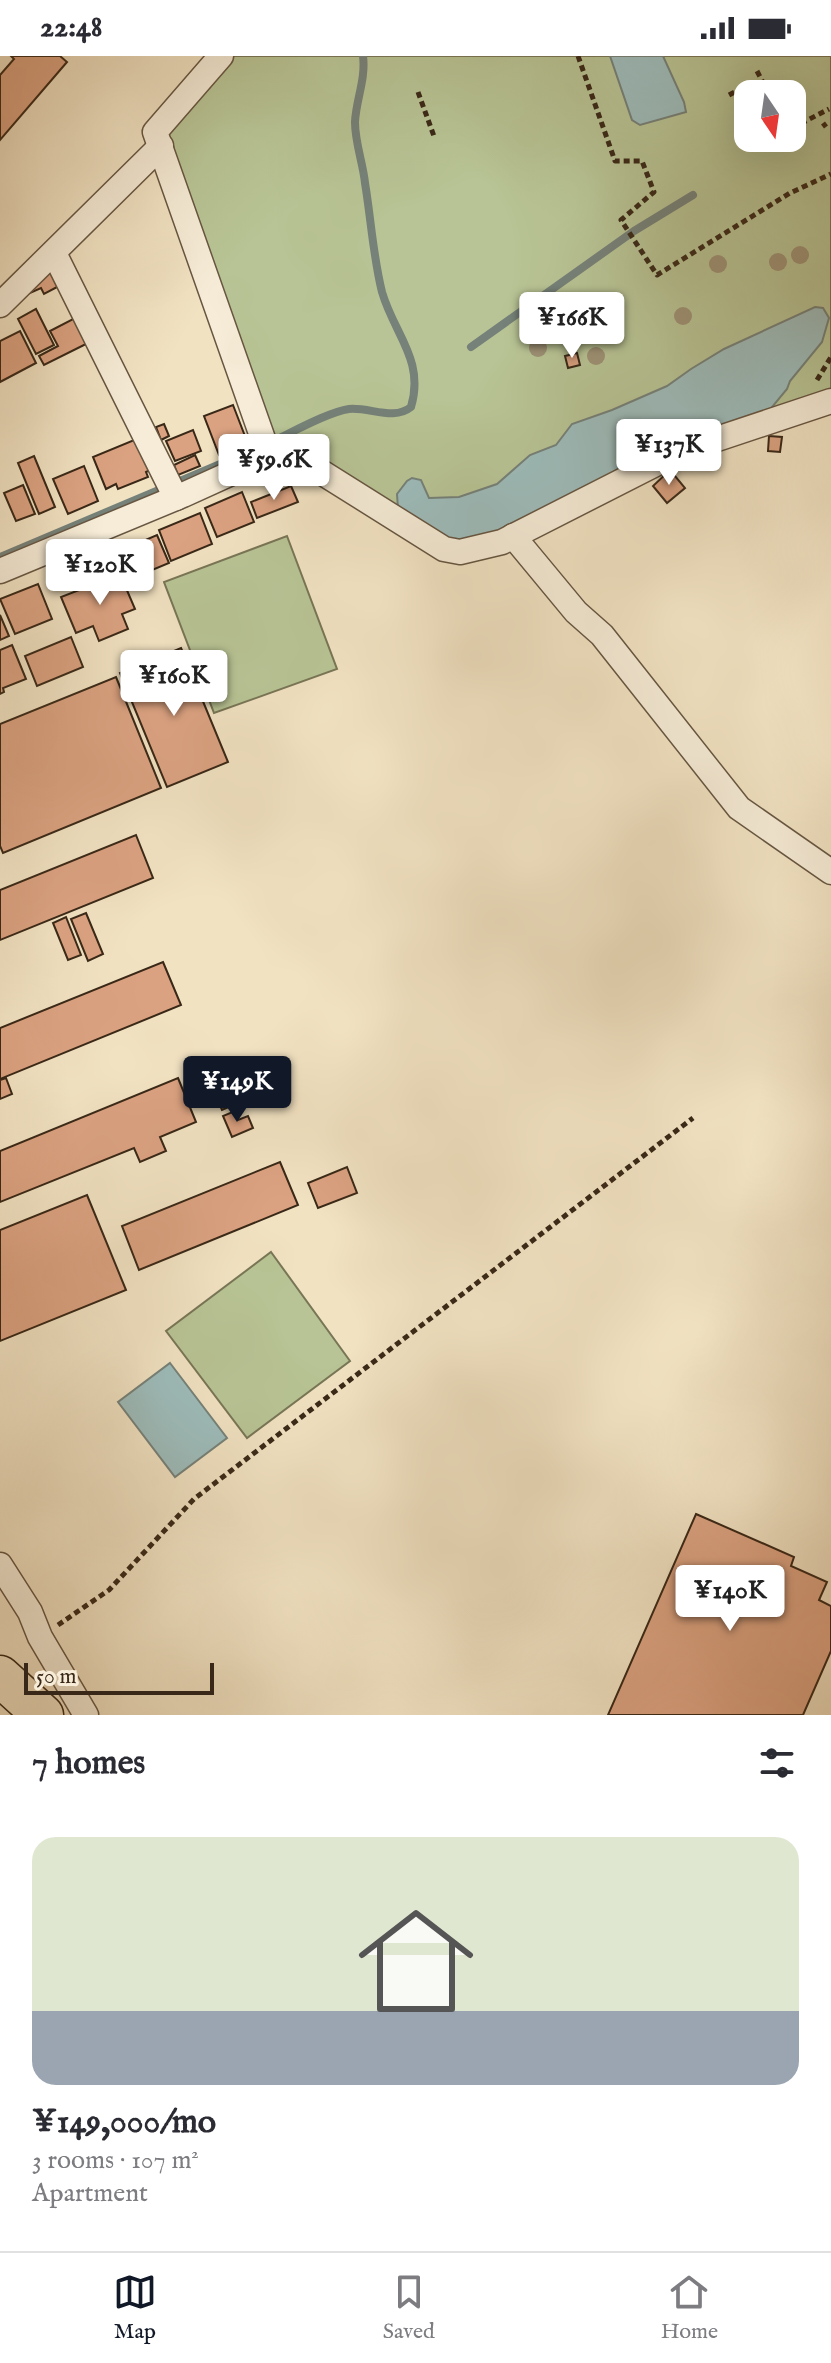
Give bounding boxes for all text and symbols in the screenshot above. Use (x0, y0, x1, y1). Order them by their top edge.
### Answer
text: 22:48 (40, 9, 103, 47)
north arrow (734, 80, 806, 152)
map controls (734, 80, 806, 152)
pin: ¥166K (516, 292, 628, 360)
text: ¥166K (537, 301, 607, 334)
pin: ¥137K (613, 419, 725, 487)
text: ¥137K (634, 428, 704, 461)
pin: ¥59.6K (209, 434, 339, 502)
text: ¥59.6K (236, 443, 312, 476)
pin: ¥120K (44, 539, 156, 607)
text: ¥120K (64, 548, 136, 581)
pin: ¥160K (118, 650, 230, 718)
text: ¥160K (138, 659, 210, 692)
pin: ¥149K (181, 1056, 293, 1124)
text: ¥149K (201, 1065, 273, 1098)
pin: ¥140K (674, 1565, 786, 1633)
text: ¥140K (694, 1574, 766, 1607)
scale bar (24, 1659, 214, 1695)
text: 50 m (36, 1663, 77, 1691)
icon: filters (755, 1741, 799, 1785)
text: 7 homes (32, 1742, 145, 1785)
icon: home (344, 1889, 488, 2033)
text: ¥149,000/mo (32, 2101, 216, 2144)
text: 3 rooms · 107 m² (32, 2144, 199, 2177)
text: Apartment (32, 2177, 148, 2210)
tab: Map (113, 2270, 157, 2346)
tab: Saved (383, 2270, 435, 2346)
tab: Home (661, 2270, 718, 2346)

